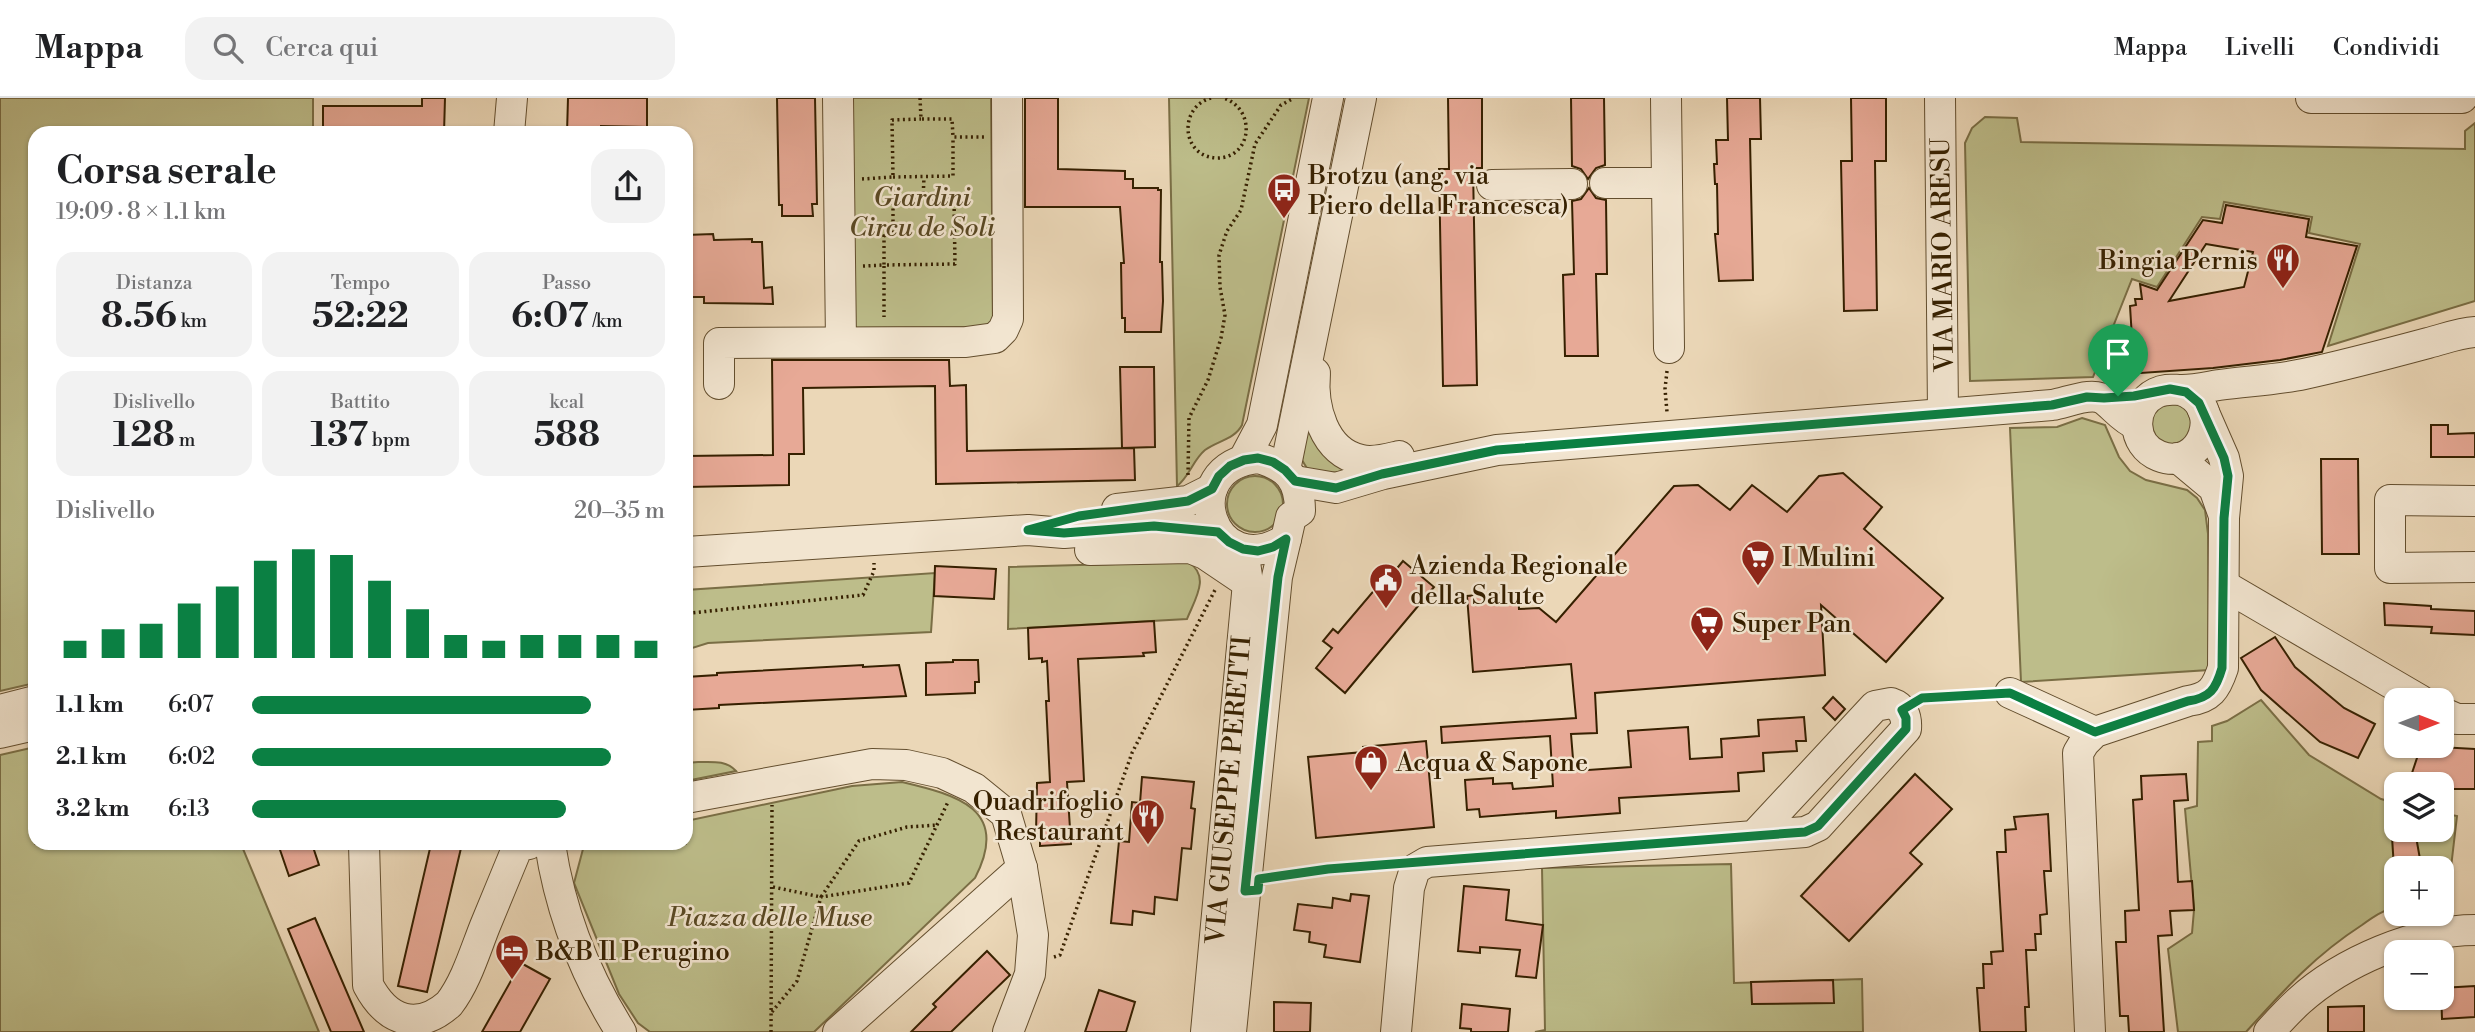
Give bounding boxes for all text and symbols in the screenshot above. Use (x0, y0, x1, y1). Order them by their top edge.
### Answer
search box (185, 17, 675, 80)
text: Mappa (35, 28, 143, 69)
icon: search (209, 29, 247, 67)
text: Cerca qui (265, 32, 378, 64)
text: Mappa (2114, 33, 2187, 63)
text: Livelli (2225, 33, 2295, 63)
text: Condividi (2333, 33, 2440, 63)
street label: VIA MARIO ARESU (1925, 138, 1961, 373)
text: Corsa serale (56, 148, 277, 195)
button: share (591, 149, 665, 223)
place label: Brotzu (ang. via Piero della Francesca) (1307, 160, 1569, 222)
bus stop icon: Brotzu (ang. via Piero della Francesca) (1265, 171, 1303, 220)
park label: Giardini Circu de Soli (849, 182, 996, 244)
text: 19:09 · 8 × 1.1 km (56, 198, 226, 226)
restaurant icon: Bingia Pernis (2264, 241, 2302, 290)
place label: Bingia Pernis (2098, 245, 2258, 277)
text: Distanza (116, 271, 192, 295)
text: Tempo (331, 271, 390, 295)
text: Passo (542, 271, 591, 295)
text: 8.56 (101, 295, 177, 338)
text: 52:22 (312, 295, 409, 338)
text: 6:07 (511, 295, 589, 338)
text: km (177, 309, 207, 333)
text: /km (589, 309, 623, 333)
pin (2088, 324, 2148, 396)
icon: arrive (2099, 335, 2137, 373)
text: Dislivello (113, 390, 195, 414)
text: Battito (331, 390, 390, 414)
text: kcal (550, 390, 584, 414)
text: 128 (113, 414, 175, 457)
text: 137 (310, 414, 368, 457)
text: 588 (534, 414, 600, 457)
text: m (175, 428, 195, 452)
text: bpm (368, 428, 411, 452)
text: Dislivello (56, 497, 155, 525)
text: 20–35 m (574, 497, 665, 525)
supermarket icon: I Mulini (1739, 538, 1777, 587)
place label: I Mulini (1782, 542, 1875, 574)
place label: Azienda Regionale della Salute (1409, 550, 1628, 612)
public building icon: Azienda Regionale della Salute (1367, 561, 1405, 610)
supermarket icon: Super Pan (1688, 604, 1726, 653)
place label: Super Pan (1732, 608, 1852, 640)
street label: VIA GIUSEPPE PERETTI (1199, 635, 1258, 946)
north arrow (2384, 688, 2454, 758)
map controls (2384, 688, 2454, 1010)
text: 1.1 km (56, 691, 124, 719)
text: 6:07 (168, 691, 214, 719)
text: 2.1 km (56, 743, 127, 771)
text: 6:02 (168, 743, 215, 771)
shop icon: Acqua & Sapone (1352, 743, 1390, 792)
place label: Acqua & Sapone (1395, 747, 1588, 779)
button: layers (2384, 772, 2454, 842)
place label: Quadrifoglio Restaurant (973, 786, 1124, 848)
text: 3.2 km (56, 795, 129, 823)
text: 6:13 (168, 795, 210, 823)
restaurant icon: Quadrifoglio Restaurant (1129, 797, 1167, 846)
button: + (2384, 856, 2454, 926)
park label: Piazza delle Muse (667, 902, 872, 934)
hotel icon: B&B Il Perugino (493, 932, 531, 981)
place label: B&B Il Perugino (535, 936, 730, 968)
button: − (2384, 940, 2454, 1010)

